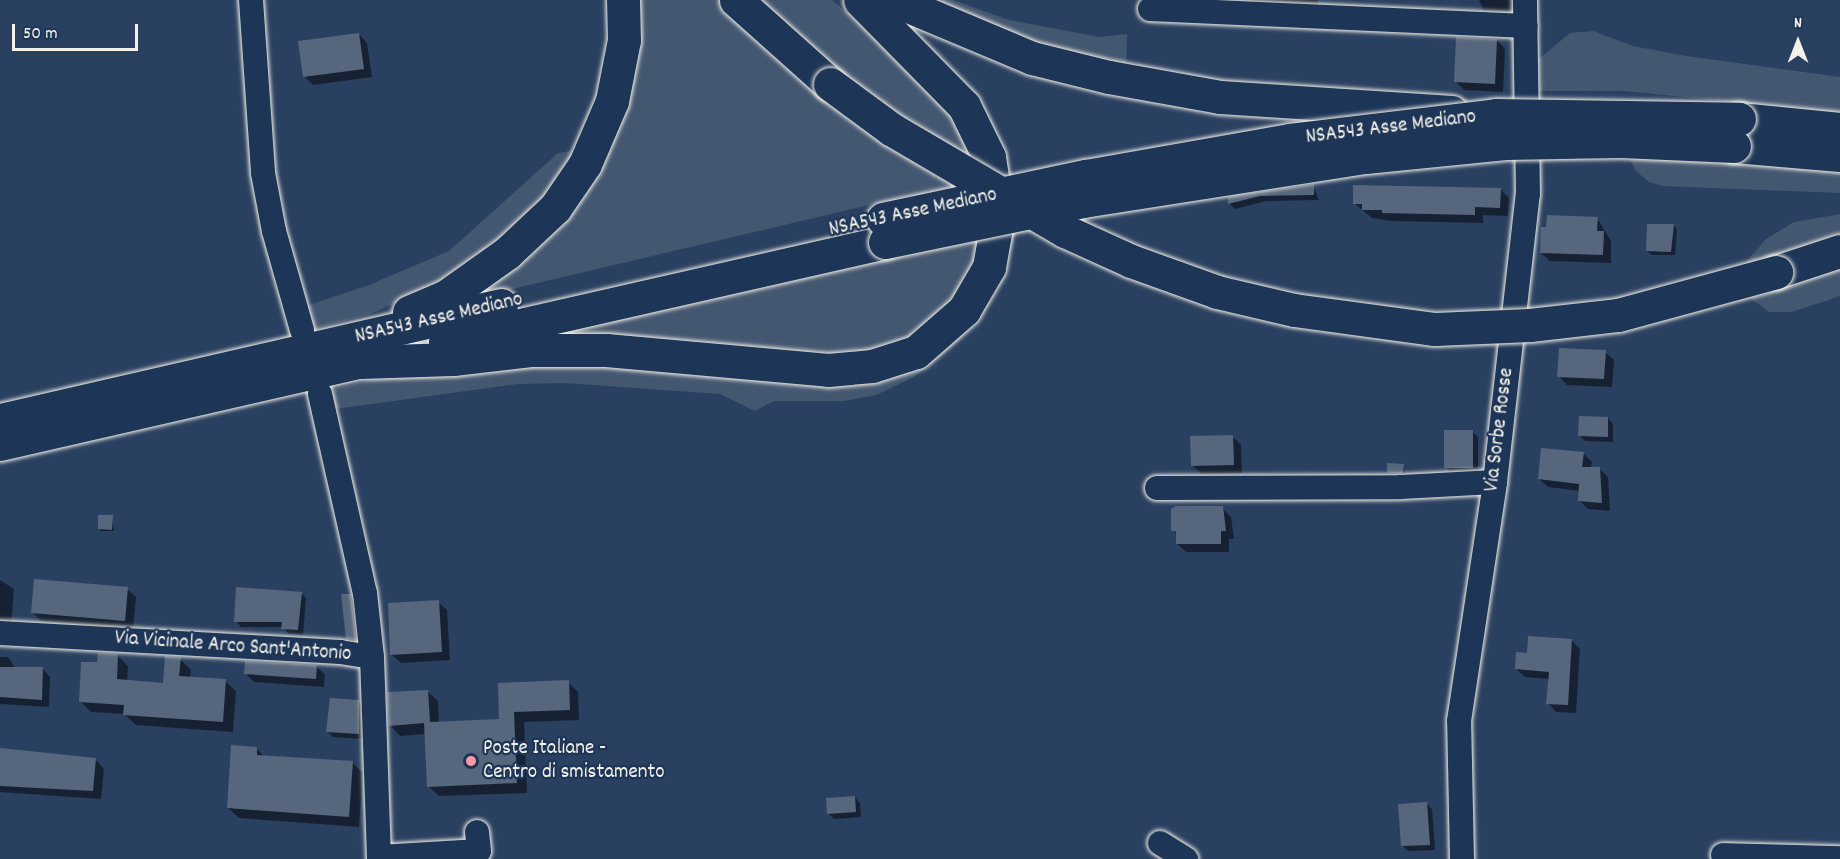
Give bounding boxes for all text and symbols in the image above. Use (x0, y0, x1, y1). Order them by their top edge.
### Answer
scale bar (15, 12, 141, 50)
north arrow (1768, 12, 1828, 72)
text: N (1794, 12, 1802, 35)
text: 50 m (23, 22, 58, 47)
street label: NSA543 Asse Mediano (1305, 105, 1477, 151)
street label: NSA543 Asse Mediano (827, 183, 999, 243)
street label: NSA543 Asse Mediano (353, 287, 525, 351)
street label: Via Sorbe Rosse (1480, 367, 1520, 493)
street label: Via Vicinale Arco Sant'Antonio (114, 626, 352, 668)
place label: Poste Italiane - Centro di smistamento (483, 736, 665, 786)
marker: Poste Italiane - Centro di smistamento (464, 754, 478, 768)

